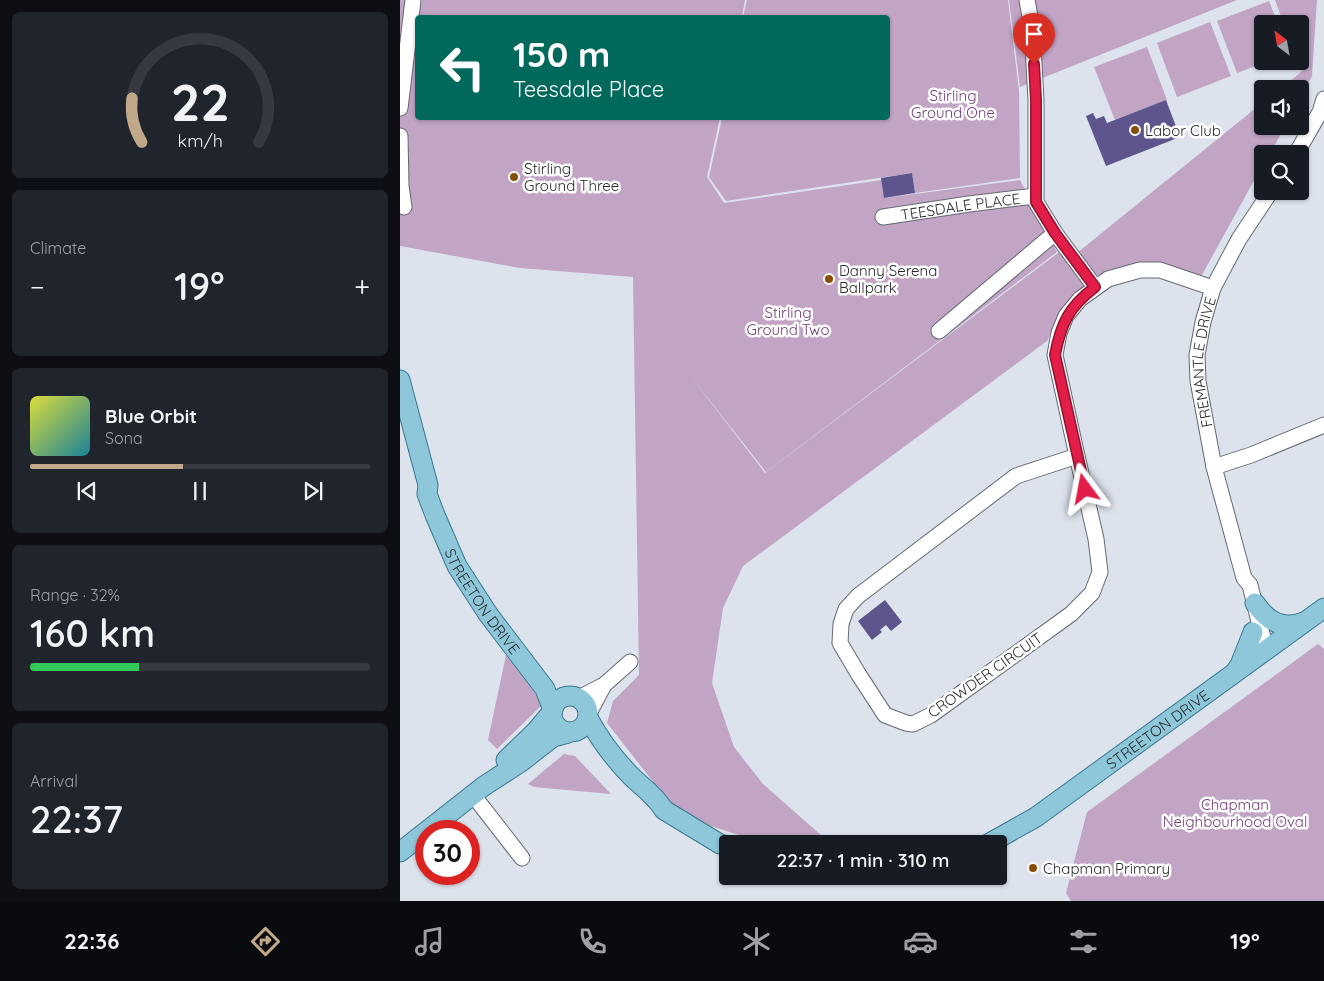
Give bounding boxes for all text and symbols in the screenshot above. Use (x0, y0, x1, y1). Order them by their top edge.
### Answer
pin (1013, 13, 1055, 64)
north arrow (1254, 15, 1309, 70)
map controls (1254, 15, 1309, 200)
icon: arrive (1020, 20, 1048, 48)
text: 150 m (513, 32, 610, 76)
icon: left (430, 35, 495, 100)
text: 22 (170, 69, 230, 134)
text: Teesdale Place (513, 75, 664, 103)
button: sound (1254, 80, 1309, 135)
park label: Stirling Ground One (911, 86, 995, 122)
place label: Labor Club (1145, 121, 1221, 140)
marker: Labor Club (1129, 124, 1141, 136)
text: km/h (177, 129, 223, 151)
button: search (1254, 145, 1309, 200)
place label: Stirling Ground Three (524, 159, 619, 195)
marker: Stirling Ground Three (508, 171, 520, 183)
street label: TEESDALE PLACE (899, 188, 1021, 224)
text: Climate (30, 238, 86, 258)
place label: Danny Serena Ballpark (839, 261, 937, 297)
text: 19° (174, 262, 224, 310)
text: − (30, 269, 45, 304)
text: + (354, 269, 370, 304)
marker: Danny Serena Ballpark (823, 273, 835, 285)
street label: FREMANTLE DRIVE (1187, 294, 1220, 429)
park label: Stirling Ground Two (747, 303, 829, 339)
text: Blue Orbit (105, 404, 197, 428)
text: Sona (105, 428, 143, 448)
position arrow (1058, 462, 1110, 514)
icon: previous (73, 477, 101, 505)
icon: pause (186, 477, 214, 505)
icon: next (299, 477, 327, 505)
street label: STREETON DRIVE (441, 545, 524, 658)
text: Range · 32% (30, 585, 120, 605)
text: 160 km (30, 609, 155, 657)
street label: CROWDER CIRCUIT (924, 628, 1046, 722)
street label: STREETON DRIVE (1102, 685, 1213, 773)
text: Arrival (30, 771, 78, 791)
text: 22:37 (30, 795, 123, 843)
park label: Chapman Neighbourhood Oval (1163, 795, 1307, 831)
speed limit sign: 30 (415, 820, 480, 885)
text: 22:37 · 1 min · 310 m (777, 848, 949, 872)
place label: Chapman Primary (1043, 859, 1170, 878)
marker: Chapman Primary (1027, 862, 1039, 874)
icon: directions (248, 924, 283, 959)
icon: music (412, 924, 447, 959)
icon: phone (575, 924, 610, 959)
icon: climate (739, 924, 774, 959)
icon: car (903, 924, 938, 959)
icon: filters (1066, 924, 1101, 959)
text: 22:36 (64, 927, 119, 955)
text: 19° (1230, 927, 1260, 955)

